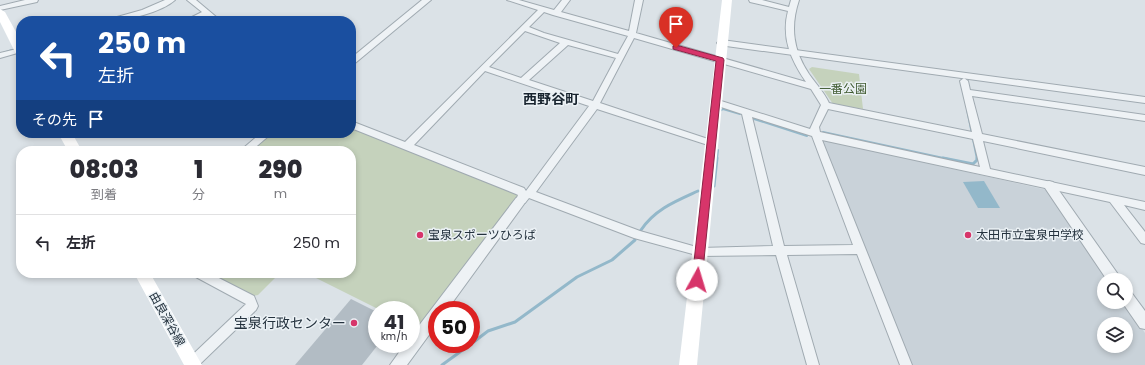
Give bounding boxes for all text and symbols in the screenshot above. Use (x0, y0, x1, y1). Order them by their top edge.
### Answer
pin (659, 7.0, 693, 48)
icon: arrive (665, 13, 687, 35)
text: 250 m (98, 24, 186, 63)
icon: left (32, 32, 84, 84)
text: 左折 (98, 63, 134, 88)
park label: 一番公園 (819, 80, 867, 97)
district label: 西野谷町 (523, 89, 579, 109)
icon: arrive (85, 108, 107, 130)
text: その先 (32, 109, 77, 130)
text: 08:03 (69, 153, 139, 186)
text: 1 (194, 153, 203, 186)
text: 290 (259, 153, 303, 186)
text: m (274, 184, 287, 203)
text: 到着 (91, 185, 117, 204)
text: 分 (192, 185, 205, 204)
place label: 宝泉スポーツひろば (428, 226, 536, 243)
place label: 太田市立宝泉中学校 (976, 226, 1084, 243)
marker: 宝泉スポーツひろば (415, 230, 425, 240)
marker: 太田市立宝泉中学校 (963, 230, 973, 240)
icon: left (32, 232, 54, 254)
text: 左折 (66, 232, 96, 253)
text: 250 m (293, 232, 340, 253)
position arrow (676, 259, 718, 301)
map controls (1097, 273, 1133, 353)
button: search (1097, 273, 1133, 309)
street label: 由良深谷線 (145, 288, 189, 349)
speed limit sign: 50 (428, 301, 480, 353)
text: 41 (383, 308, 405, 336)
place label: 宝泉行政センター (234, 313, 346, 333)
button: layers (1097, 317, 1133, 353)
marker: 宝泉行政センター (349, 318, 359, 328)
text: km/h (381, 329, 407, 344)

